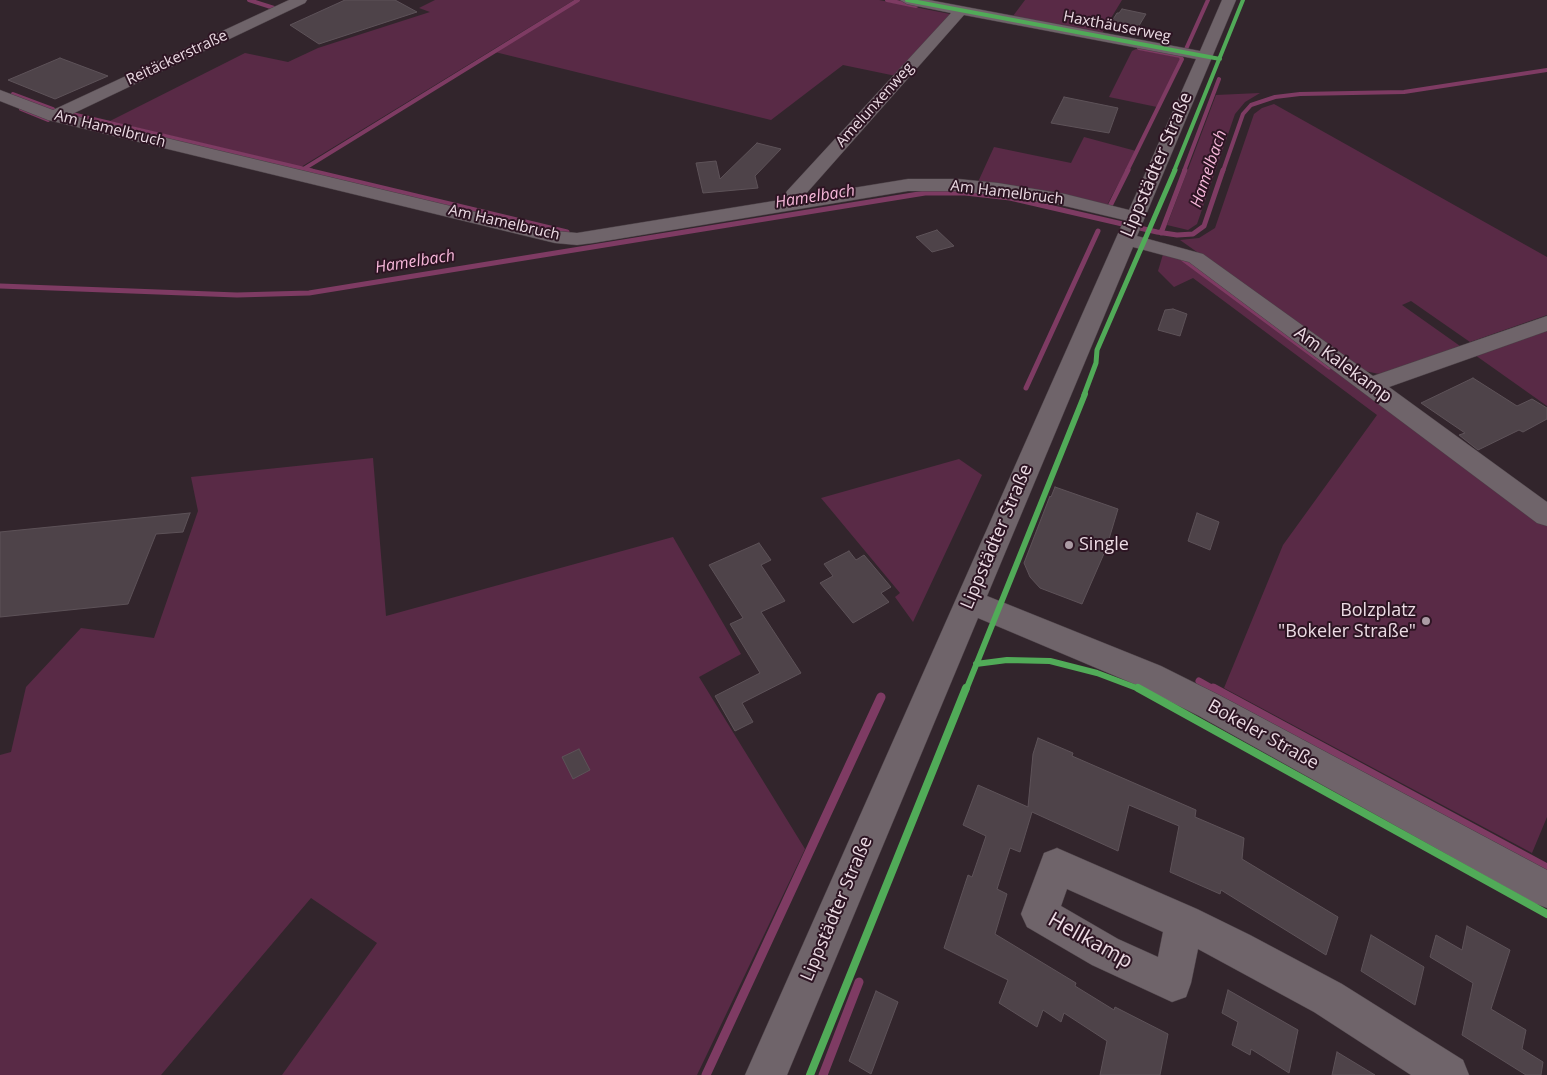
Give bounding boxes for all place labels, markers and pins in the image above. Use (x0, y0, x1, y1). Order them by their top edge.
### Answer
place label: Single (1079, 534, 1129, 556)
marker: Single (1063, 539, 1075, 551)
place label: Bolzplatz "Bokeler Straße" (1278, 600, 1416, 642)
marker: Bolzplatz "Bokeler Straße" (1420, 615, 1432, 627)

